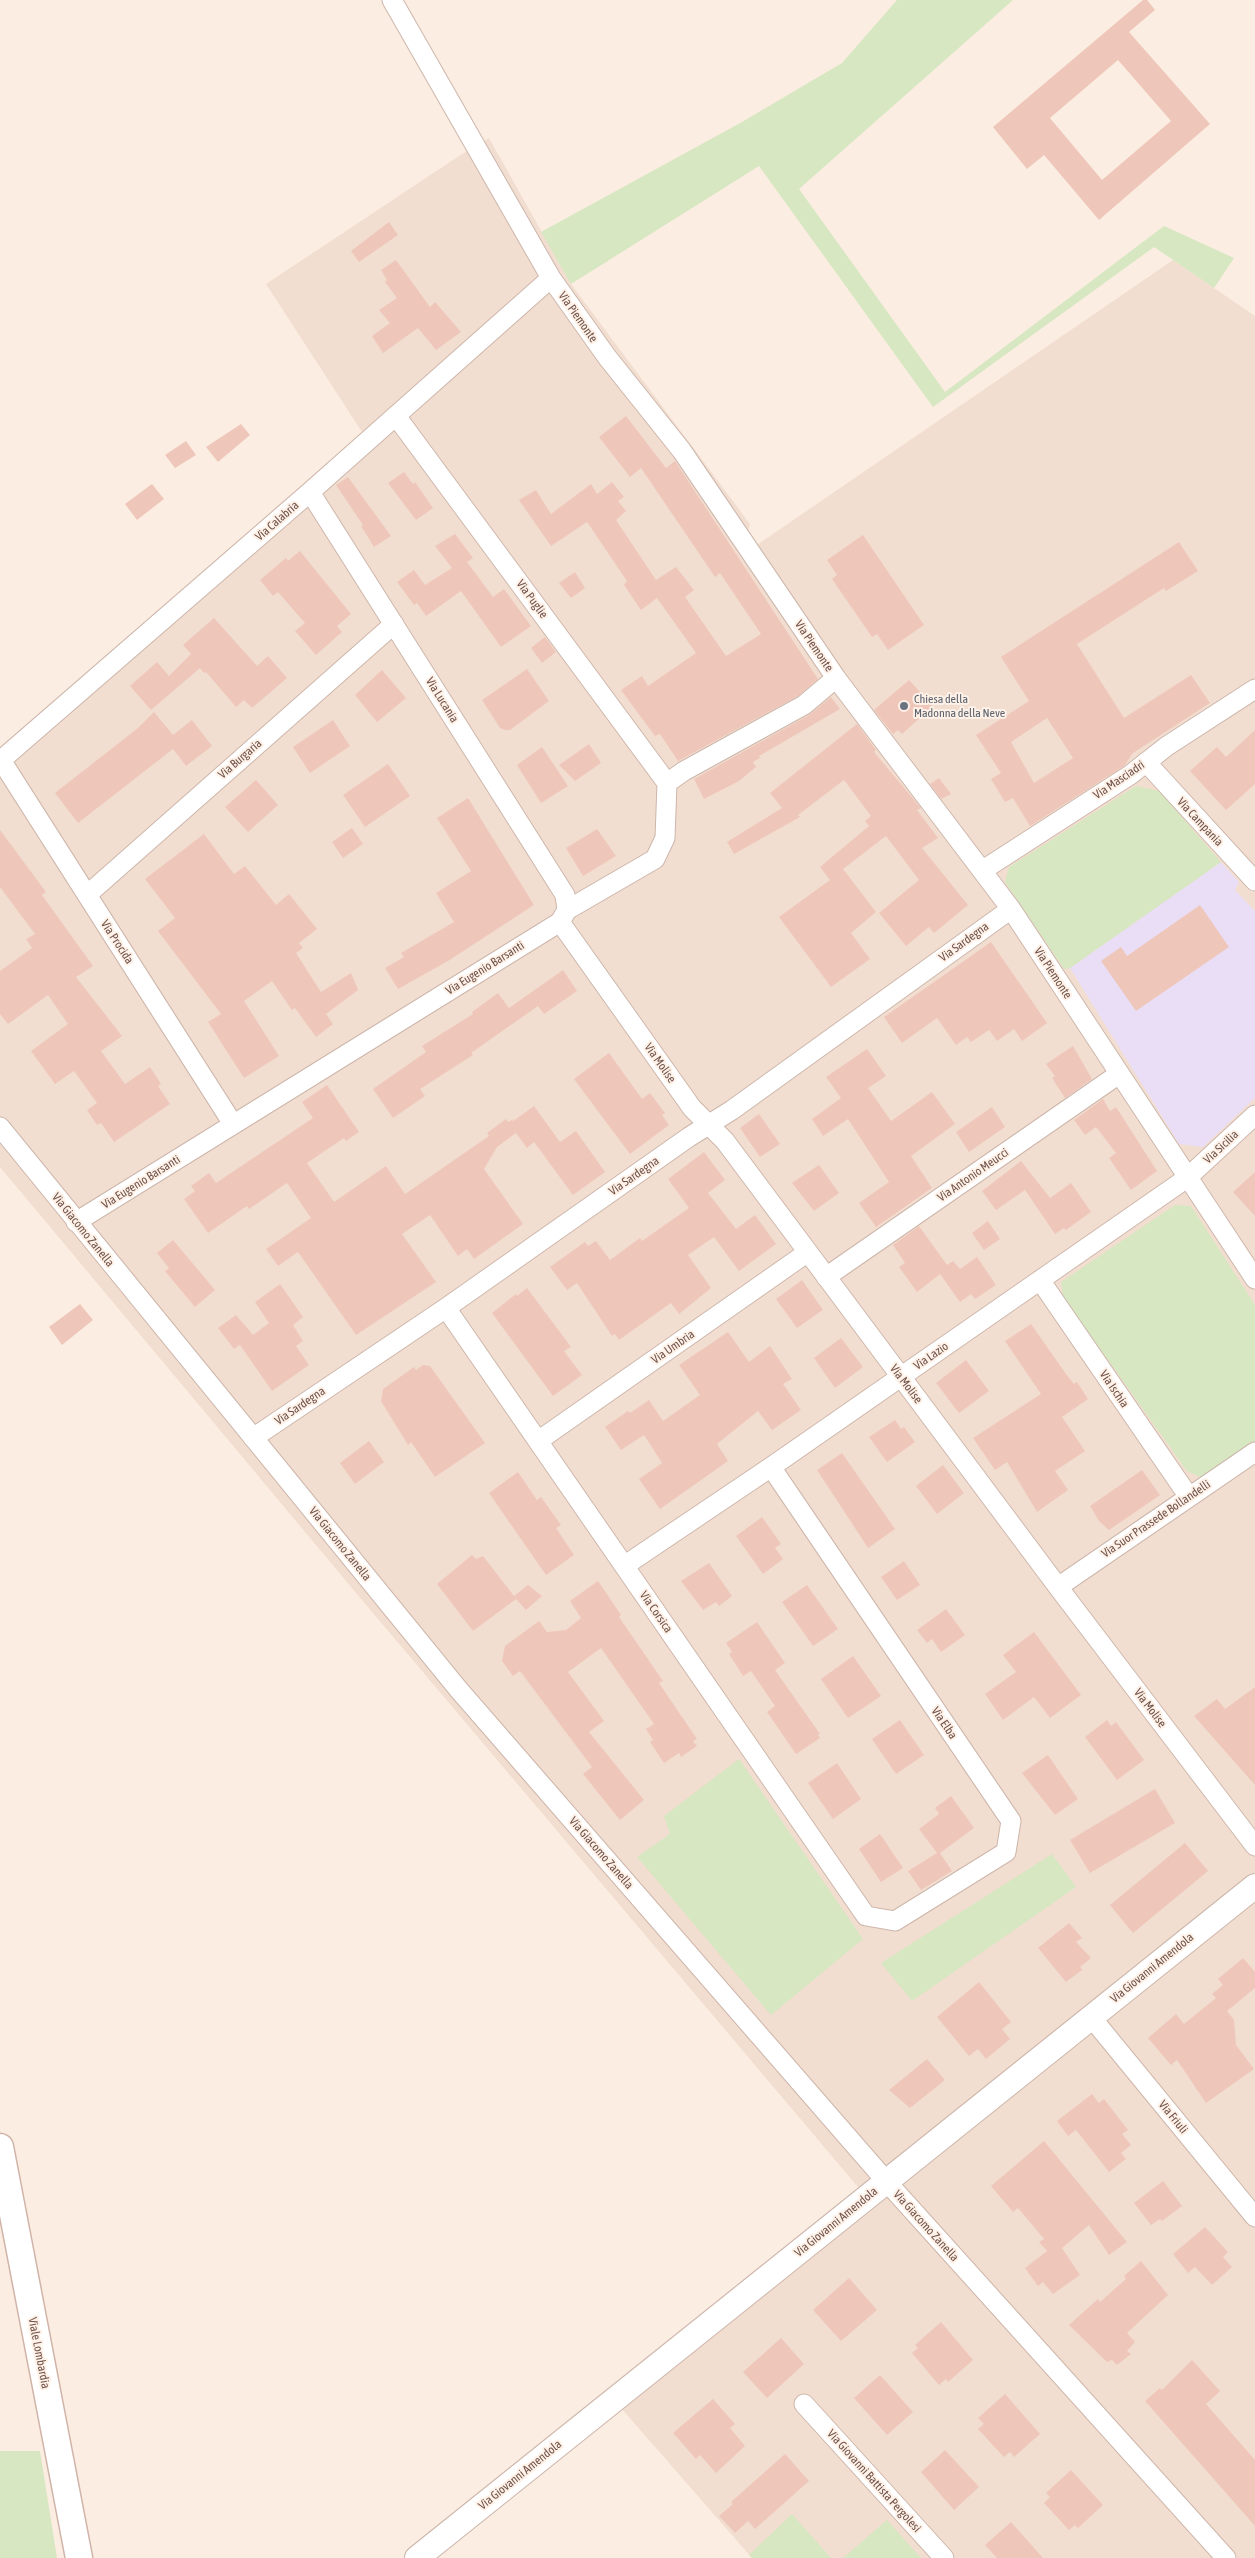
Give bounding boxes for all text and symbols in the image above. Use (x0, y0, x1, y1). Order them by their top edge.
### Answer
street label: Via Piemonte (555, 289, 601, 345)
street label: Via Calabria (252, 498, 302, 544)
street label: Via Puglie (513, 577, 551, 621)
street label: Via Piemonte (792, 618, 836, 674)
street label: Via Lucania (423, 675, 461, 725)
place label: Chiesa della Madonna della Neve (914, 692, 1005, 720)
marker: Chiesa della Madonna della Neve (898, 700, 910, 712)
street label: Via Burgaria (215, 736, 265, 782)
street label: Via Masciadri (1091, 758, 1147, 802)
street label: Via Campania (1174, 795, 1226, 849)
street label: Via Procida (98, 917, 136, 967)
street label: Via Sardegna (936, 919, 992, 965)
street label: Via Eugenio Barsanti (443, 938, 527, 998)
street label: Via Piemonte (1031, 945, 1075, 1001)
street label: Via Molise (641, 1040, 679, 1086)
street label: Via Sicilia (1201, 1127, 1241, 1167)
street label: Via Antonio Meucci (935, 1145, 1011, 1205)
street label: Via Eugenio Barsanti (99, 1152, 183, 1212)
street label: Via Sardegna (606, 1154, 662, 1198)
street label: Via Giacomo Zanella (49, 1190, 117, 1270)
street label: Via Umbria (649, 1327, 697, 1367)
street label: Via Lazio (911, 1339, 951, 1373)
street label: Via Molise (887, 1362, 925, 1406)
street label: Via Ischia (1096, 1368, 1132, 1410)
street label: Via Sardegna (272, 1384, 328, 1428)
street label: Via Suor Prassede Bollandelli (1099, 1477, 1213, 1561)
street label: Via Giacomo Zanella (306, 1504, 374, 1584)
street label: Via Corsica (636, 1588, 676, 1636)
street label: Via Molise (1131, 1686, 1169, 1730)
street label: Via Elba (928, 1704, 960, 1742)
street label: Via Giacomo Zanella (566, 1814, 636, 1892)
street label: Via Giovanni Amendola (1108, 1930, 1196, 2006)
street label: Via Friuli (1155, 2098, 1191, 2136)
street label: Via Giovanni Amendola (792, 2184, 880, 2260)
street label: Via Giacomo Zanella (890, 2187, 962, 2265)
street label: Viale Lombardia (25, 2316, 53, 2390)
street label: Via Giovanni Battista Pergolesi (824, 2427, 924, 2535)
street label: Via Giovanni Amendola (476, 2437, 564, 2513)

